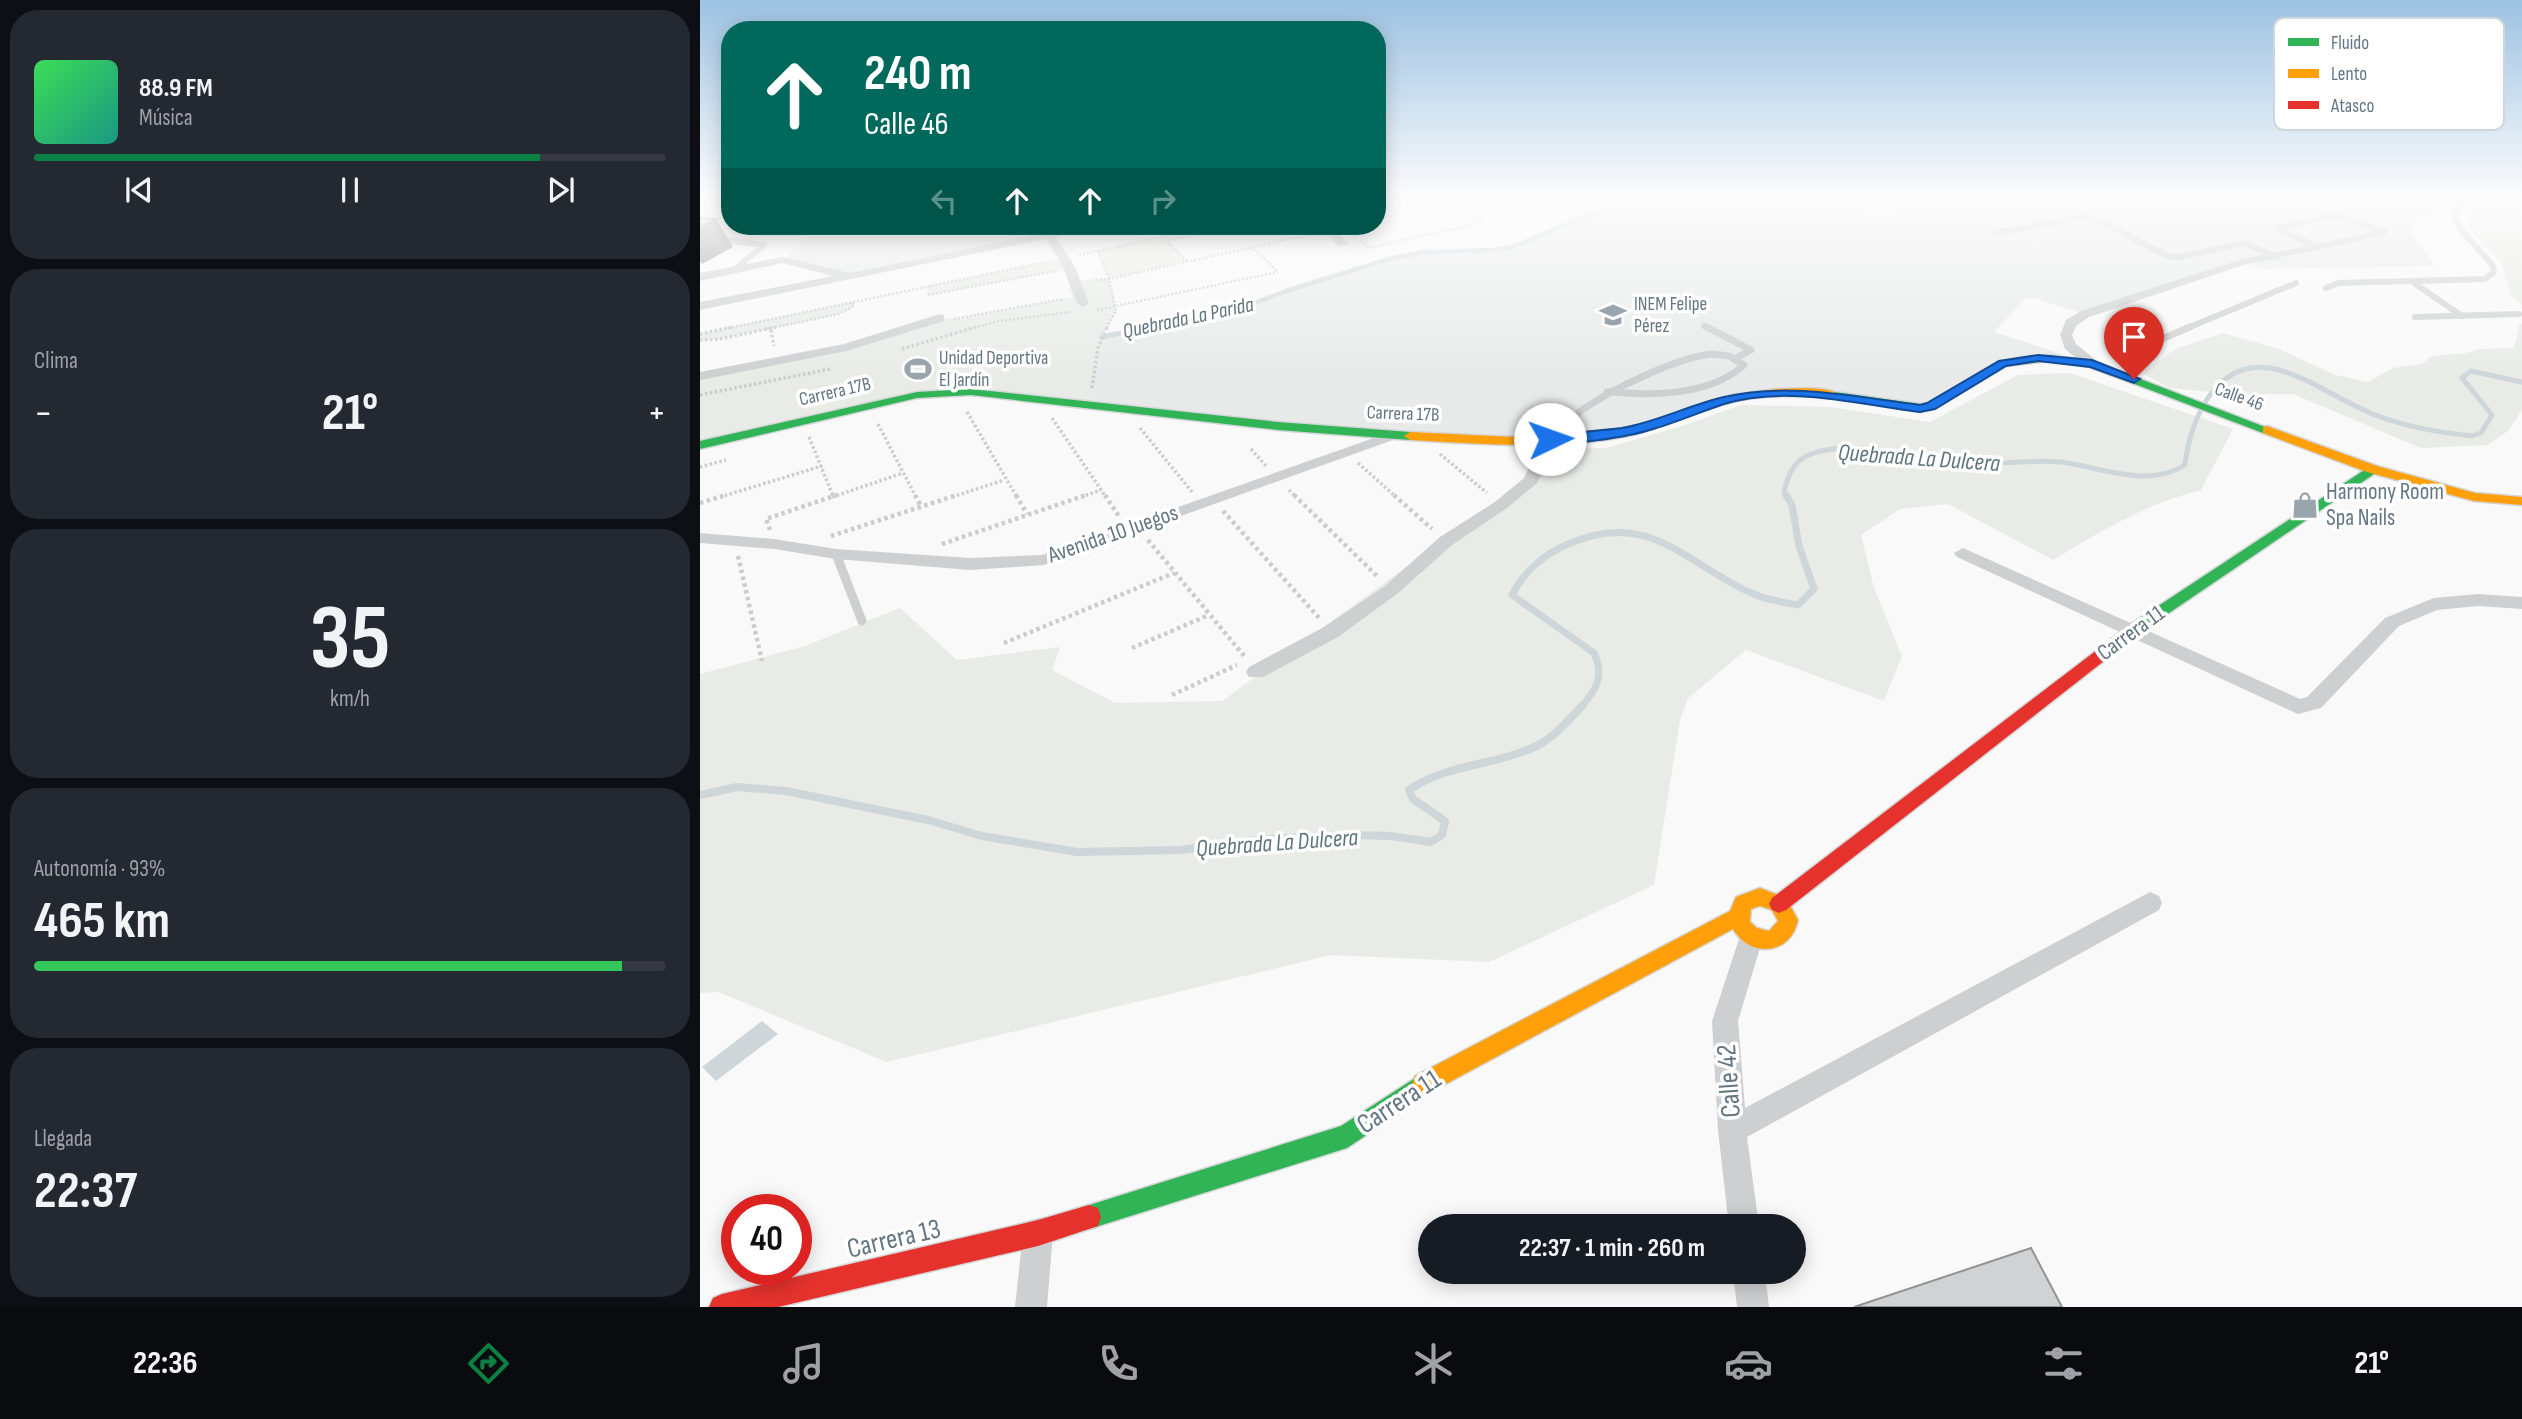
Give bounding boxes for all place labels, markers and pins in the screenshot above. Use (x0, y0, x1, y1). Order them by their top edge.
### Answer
place label: INEM Felipe Pérez (1634, 293, 1707, 338)
school or university icon: INEM Felipe Pérez (1598, 300, 1628, 330)
pin (2104, 307, 2164, 379)
place label: Unidad Deportiva El Jardín (939, 347, 1048, 392)
sports icon: Unidad Deportiva El Jardín (903, 354, 933, 384)
place label: Harmony Room Spa Nails (2326, 478, 2444, 532)
shop icon: Harmony Room Spa Nails (2290, 490, 2320, 520)

